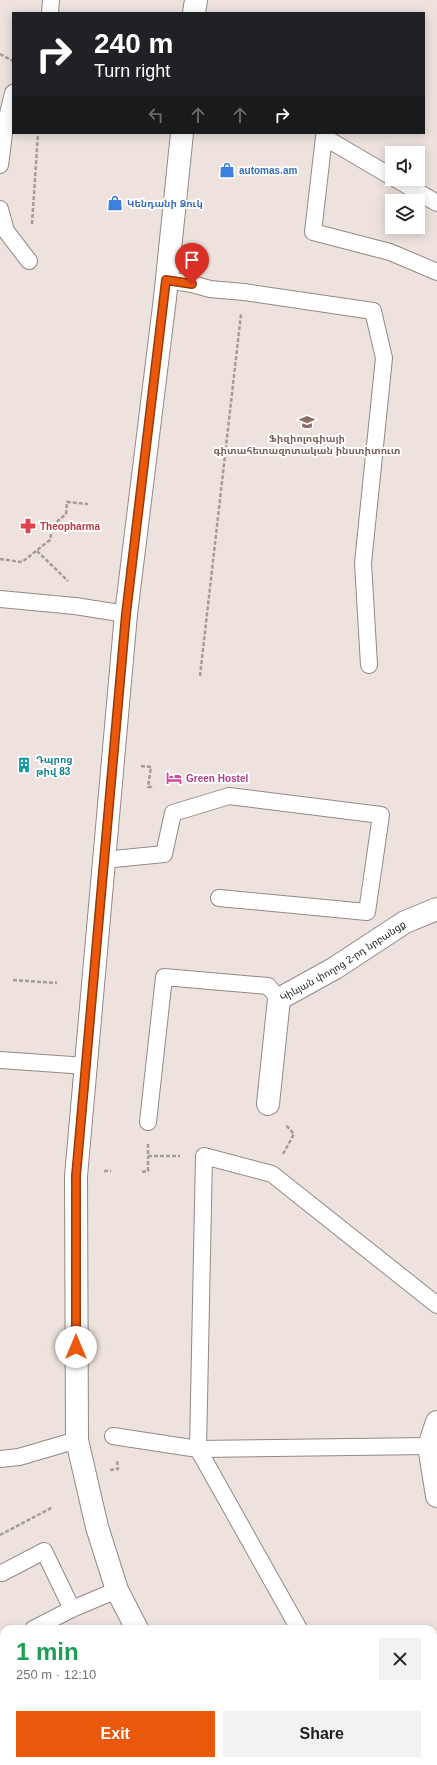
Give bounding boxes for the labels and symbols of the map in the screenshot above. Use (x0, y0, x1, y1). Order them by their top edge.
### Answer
shop icon: automas.am (218, 161, 236, 179)
place label: automas.am (239, 165, 297, 176)
shop icon: Կենդանի Ձուկ (106, 194, 124, 212)
place label: Կենդանի Ձուկ (127, 198, 203, 209)
pin (175, 243, 209, 284)
school or university icon: Ֆիզիոլոգիայի գիտահետազոտական ինստիտուտ (298, 413, 316, 431)
place label: Ֆիզիոլոգիայի գիտահետազոտական ինստիտուտ (213, 433, 401, 456)
pharmacy icon: Theopharma (19, 517, 37, 535)
place label: Theopharma (40, 521, 100, 532)
place label: Դպրոց թիվ 83 (36, 754, 73, 777)
building icon: Դպրոց թիվ 83 (15, 756, 33, 774)
hotel icon: Green Hostel (165, 769, 183, 787)
place label: Green Hostel (186, 773, 248, 784)
street label: Կիևյան փողոց 2-րդ նրբանցք (278, 918, 408, 1003)
position arrow (55, 1326, 97, 1368)

